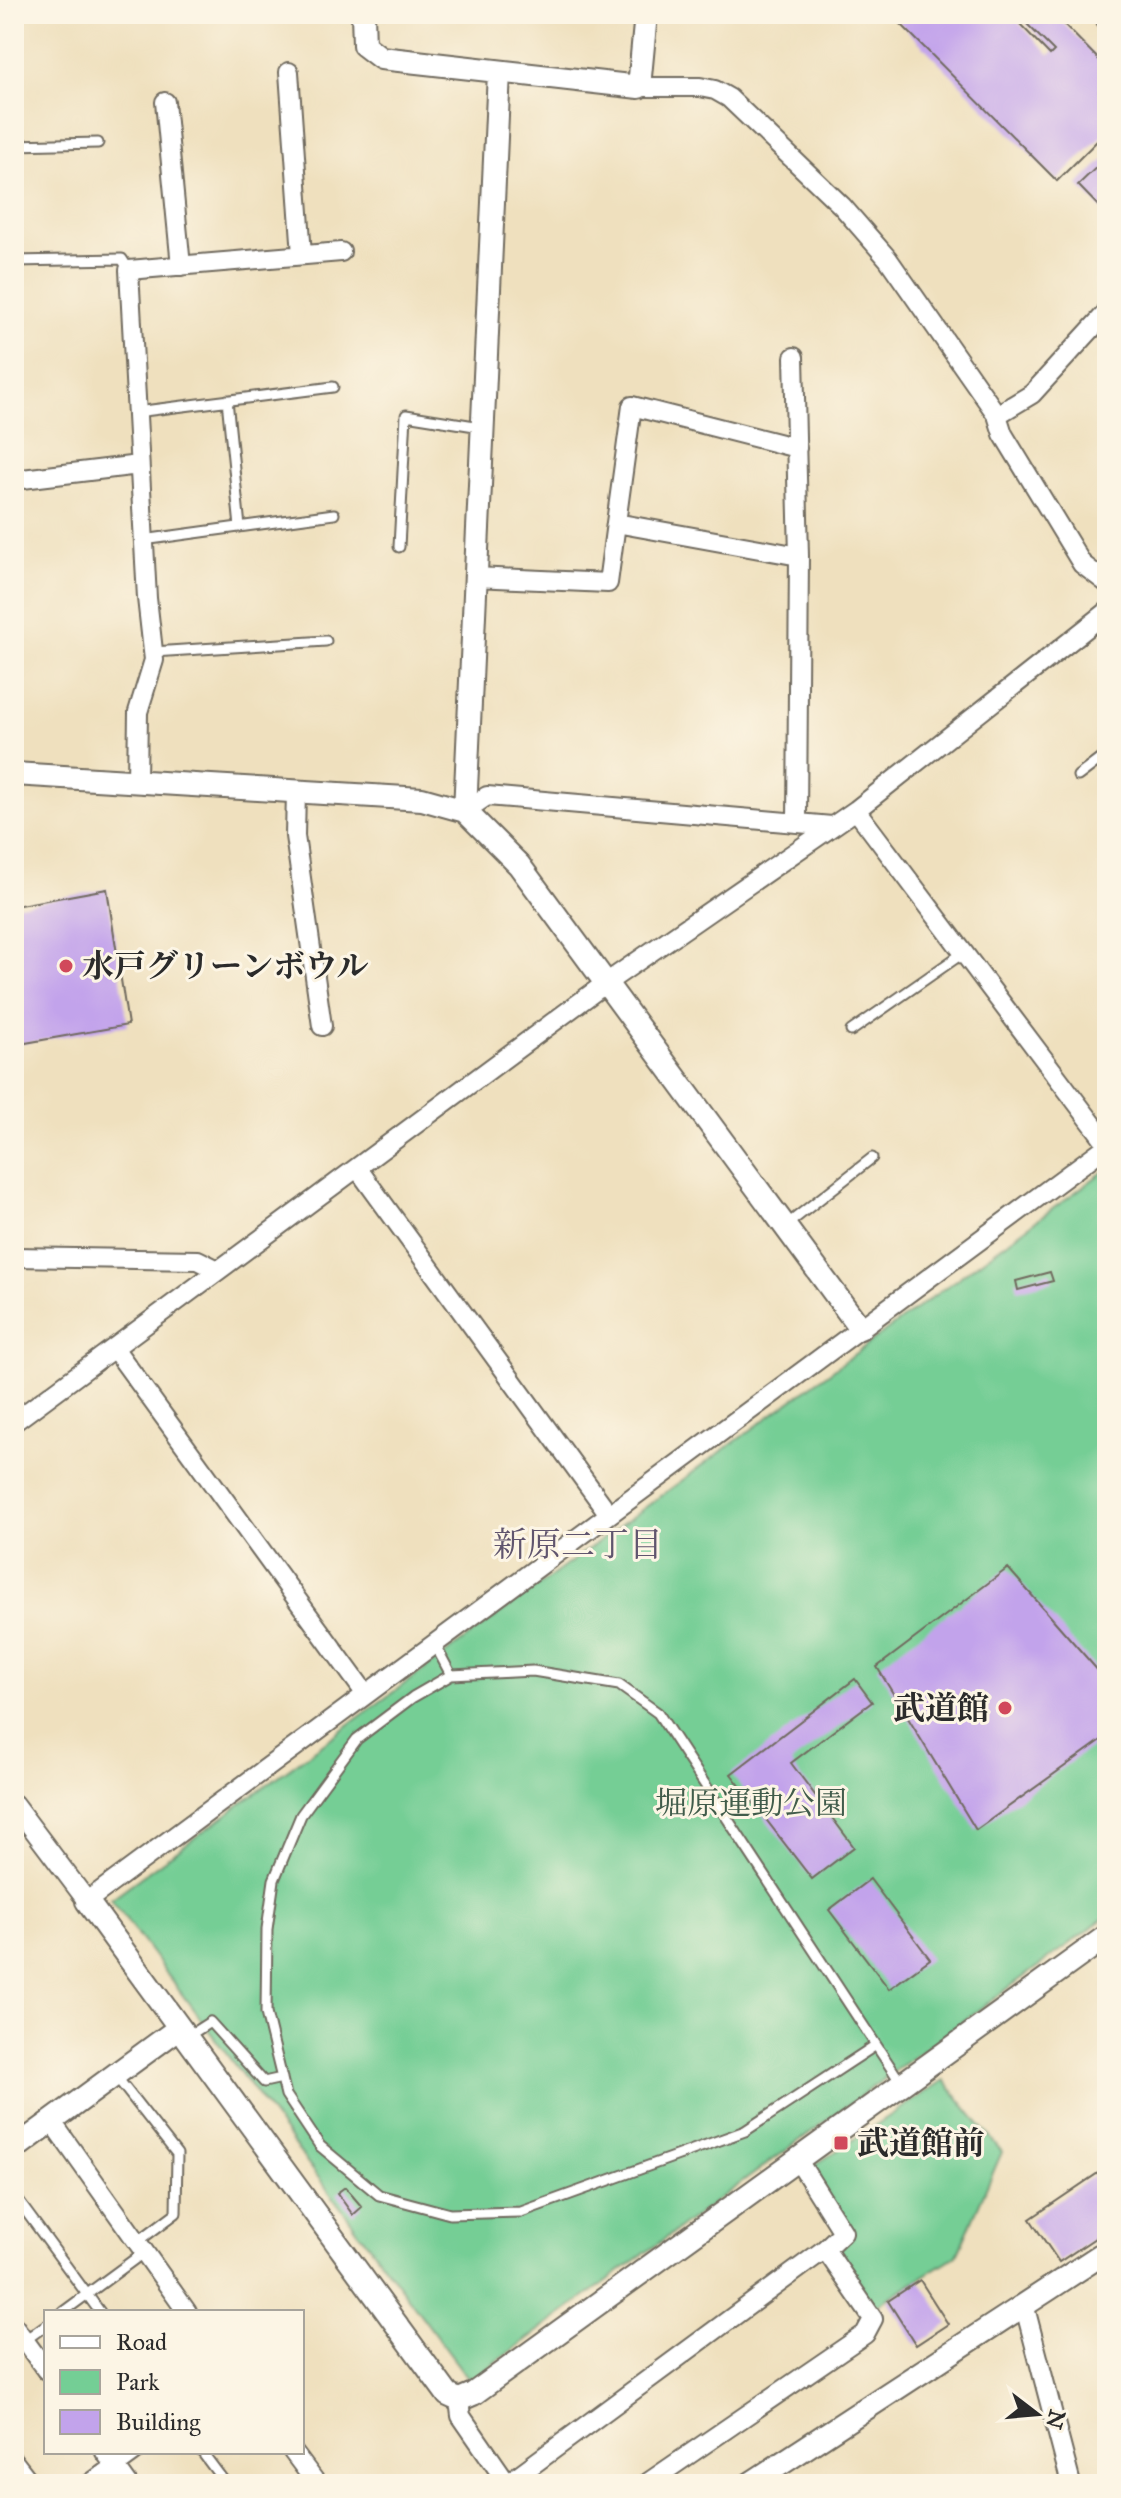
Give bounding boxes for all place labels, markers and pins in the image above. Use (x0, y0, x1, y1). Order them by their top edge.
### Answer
place label: 水戸グリーンボウル (82, 947, 368, 986)
marker: 水戸グリーンボウル (57, 957, 75, 975)
place label: 武道館 (893, 1689, 989, 1728)
marker: 武道館 (996, 1699, 1014, 1717)
place label: 武道館前 (857, 2124, 985, 2163)
marker: 武道館前 (832, 2134, 850, 2152)

